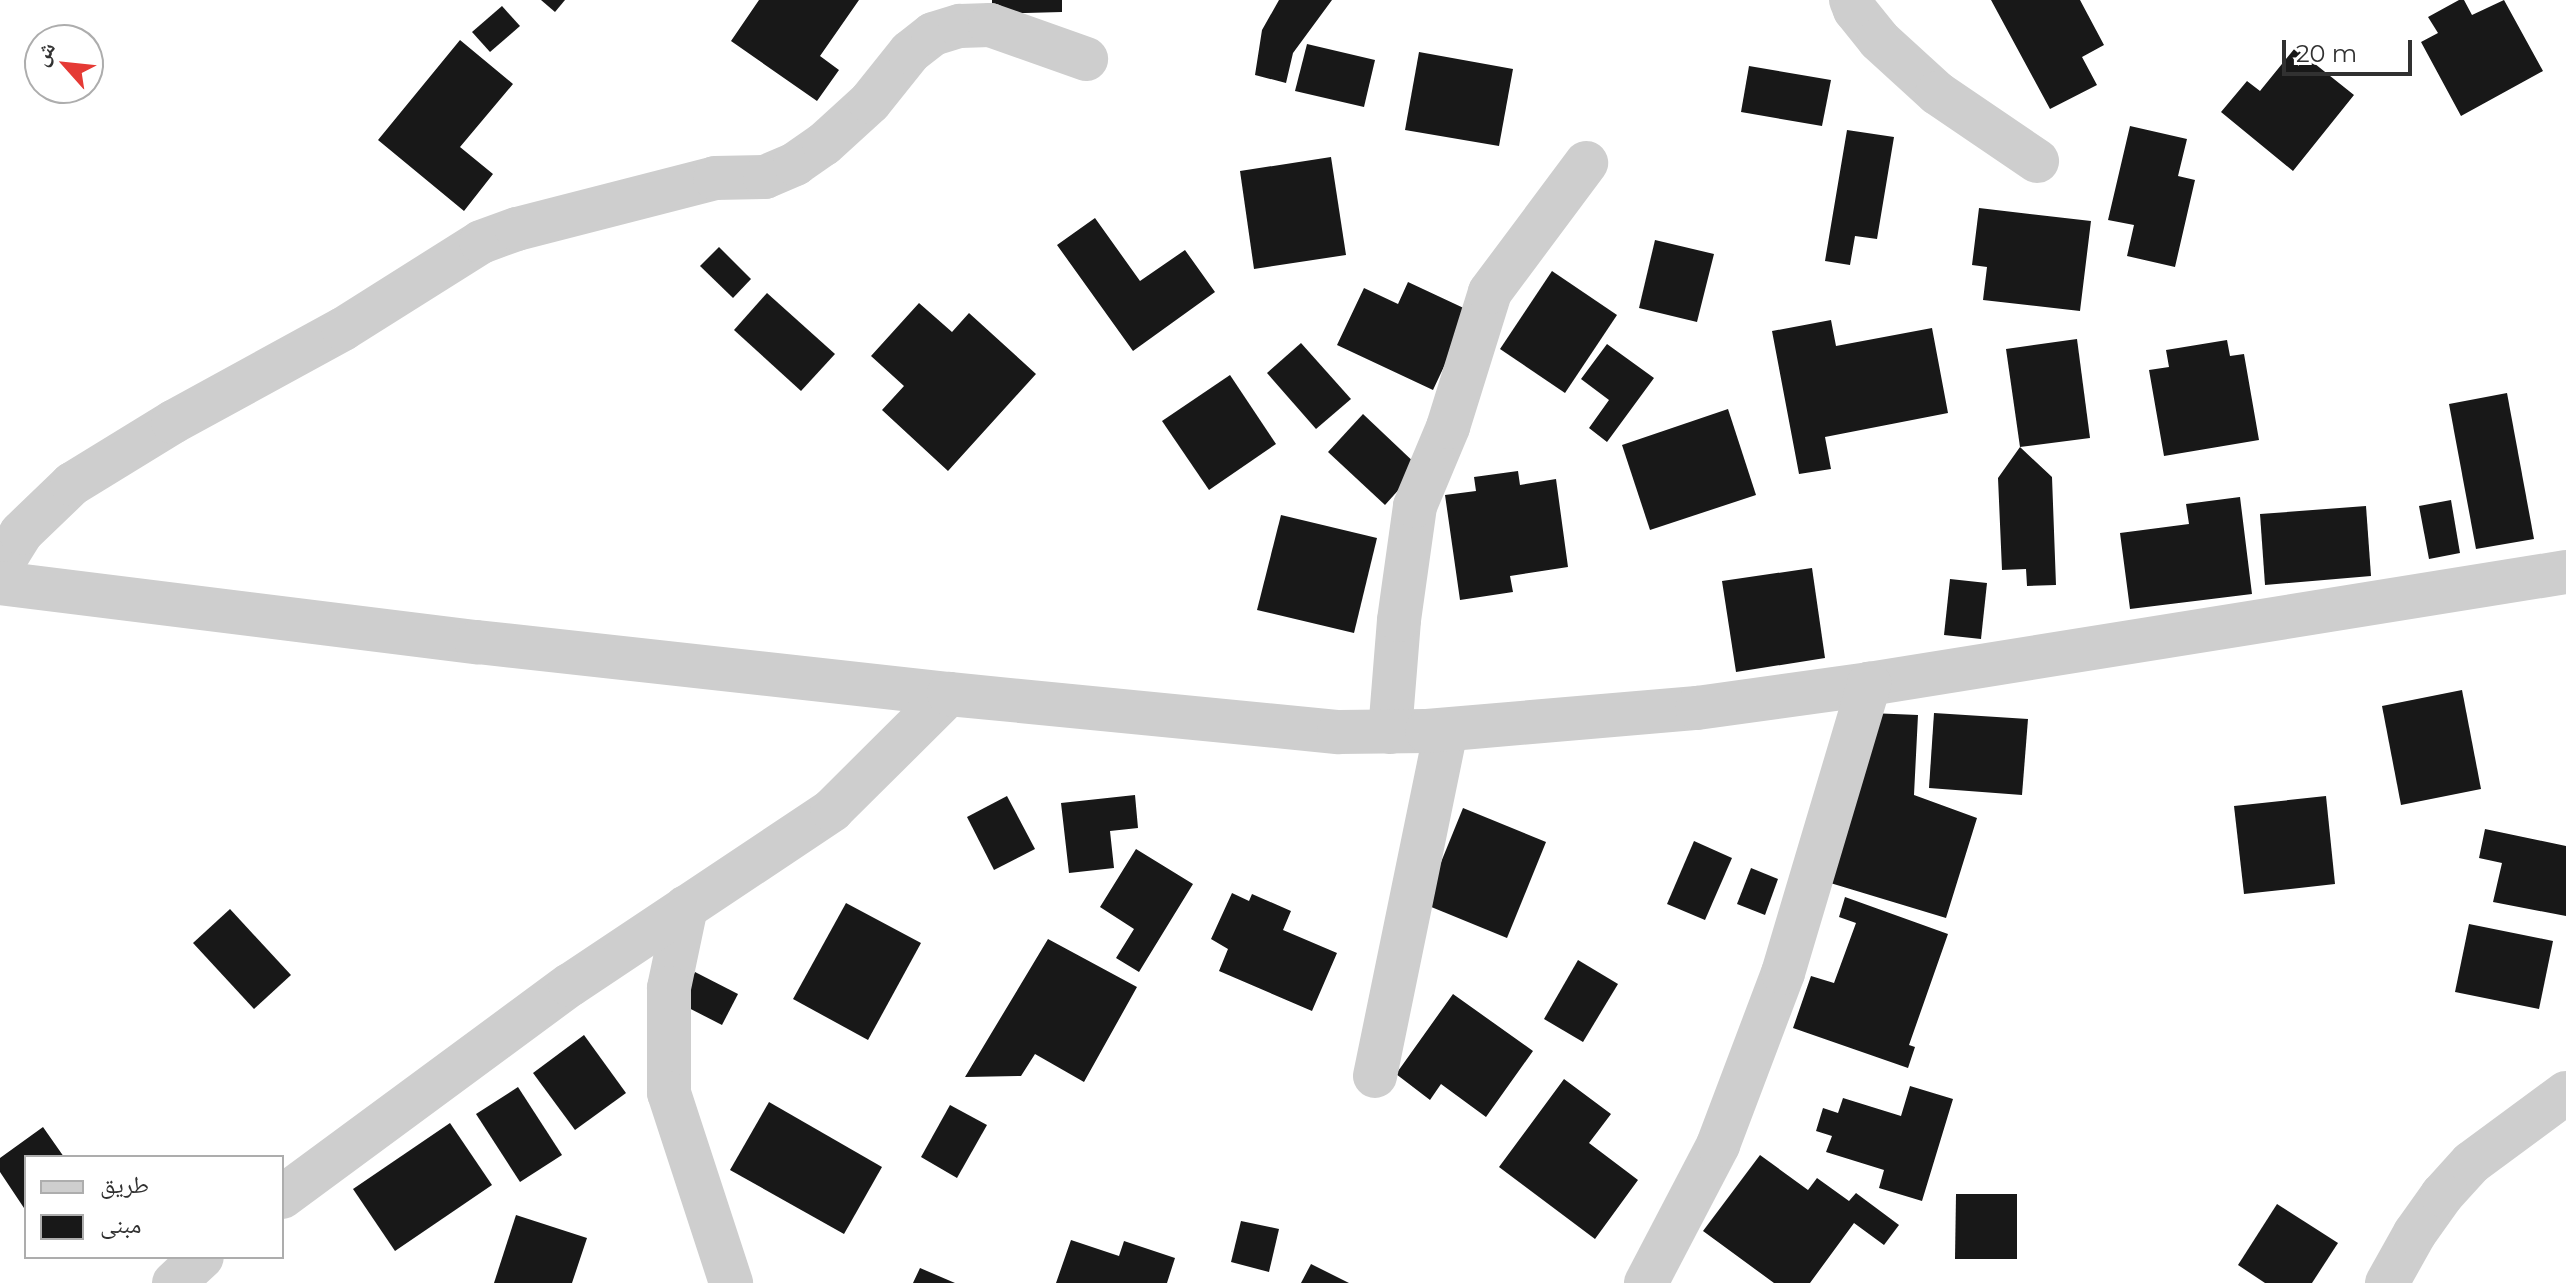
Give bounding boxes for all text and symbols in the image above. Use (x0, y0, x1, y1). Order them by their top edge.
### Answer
north arrow (24, 24, 104, 104)
scale bar (2286, 24, 2416, 74)
text: ش (27, 37, 61, 70)
text: 20 m (2296, 39, 2357, 68)
legend (24, 1155, 284, 1259)
text: طريق (100, 1170, 149, 1199)
text: مبنى (100, 1210, 141, 1239)

